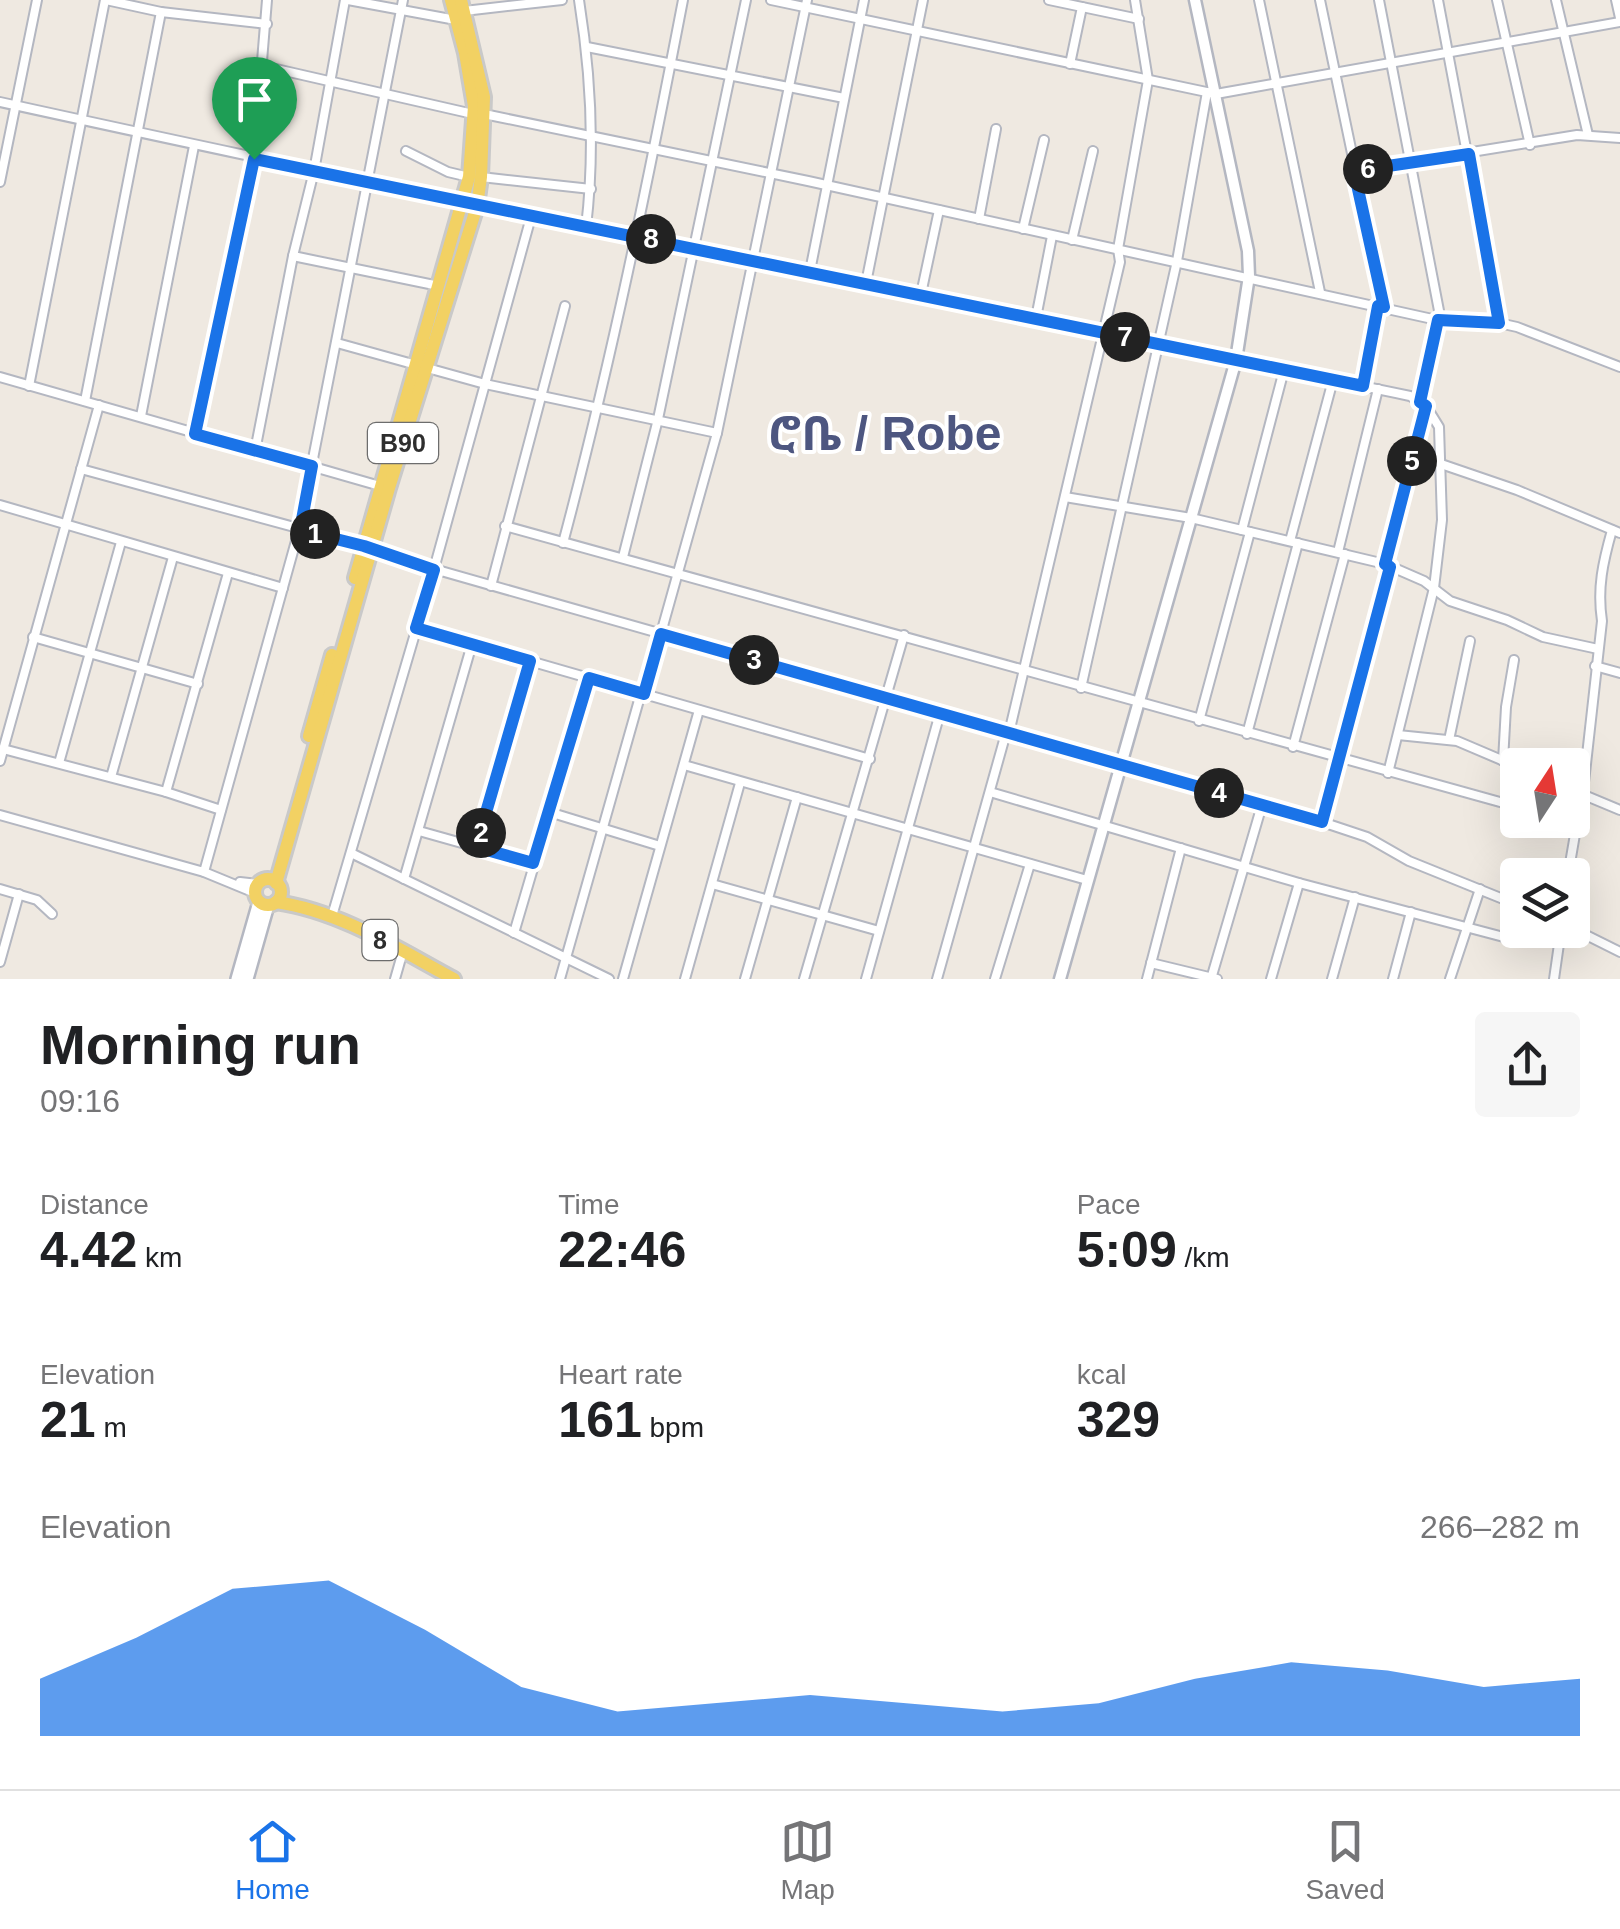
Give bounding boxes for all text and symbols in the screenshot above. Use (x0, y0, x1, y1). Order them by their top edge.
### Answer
pin (212, 57, 297, 160)
icon: arrive (227, 72, 282, 127)
pin: 6 (1343, 144, 1393, 194)
text: 6 (1360, 153, 1376, 184)
pin: 8 (626, 214, 676, 264)
text: 8 (643, 223, 659, 254)
pin: 7 (1100, 312, 1150, 362)
text: 7 (1117, 321, 1133, 352)
district label: ሮቤ / Robe (769, 407, 1001, 460)
road number: B90 (368, 423, 438, 463)
pin: 5 (1387, 436, 1437, 486)
text: 5 (1404, 445, 1420, 476)
pin: 1 (290, 509, 340, 559)
text: 1 (307, 518, 323, 549)
pin: 3 (729, 635, 779, 685)
text: 3 (746, 644, 762, 675)
north arrow (1500, 748, 1590, 838)
map controls (1500, 748, 1590, 948)
pin: 4 (1194, 768, 1244, 818)
text: 4 (1211, 777, 1227, 808)
pin: 2 (456, 808, 506, 858)
text: 2 (473, 817, 489, 848)
button: layers (1500, 858, 1590, 948)
road number: 8 (362, 920, 398, 960)
button: share (1475, 1012, 1580, 1117)
text: Morning run (40, 1014, 361, 1076)
text: 09:16 (40, 1083, 120, 1119)
text: Distance (40, 1189, 149, 1220)
text: Time (558, 1189, 620, 1220)
text: Pace (1077, 1189, 1140, 1220)
text: 4.42 (40, 1222, 137, 1278)
text: 22:46 (558, 1222, 686, 1278)
text: 5:09 (1077, 1222, 1177, 1278)
text: km (137, 1242, 182, 1273)
text: /km (1177, 1242, 1230, 1273)
text: Elevation (40, 1359, 155, 1390)
text: Heart rate (558, 1359, 683, 1390)
text: kcal (1077, 1359, 1126, 1390)
text: 21 (40, 1392, 96, 1448)
text: 161 (558, 1392, 642, 1448)
text: 329 (1077, 1392, 1160, 1448)
text: m (96, 1412, 127, 1443)
text: bpm (642, 1412, 704, 1443)
text: Elevation (40, 1509, 172, 1545)
text: 266–282 m (1420, 1509, 1580, 1545)
tab: Home (235, 1814, 310, 1906)
tab: Map (780, 1814, 835, 1906)
tab: Saved (1305, 1814, 1385, 1906)

